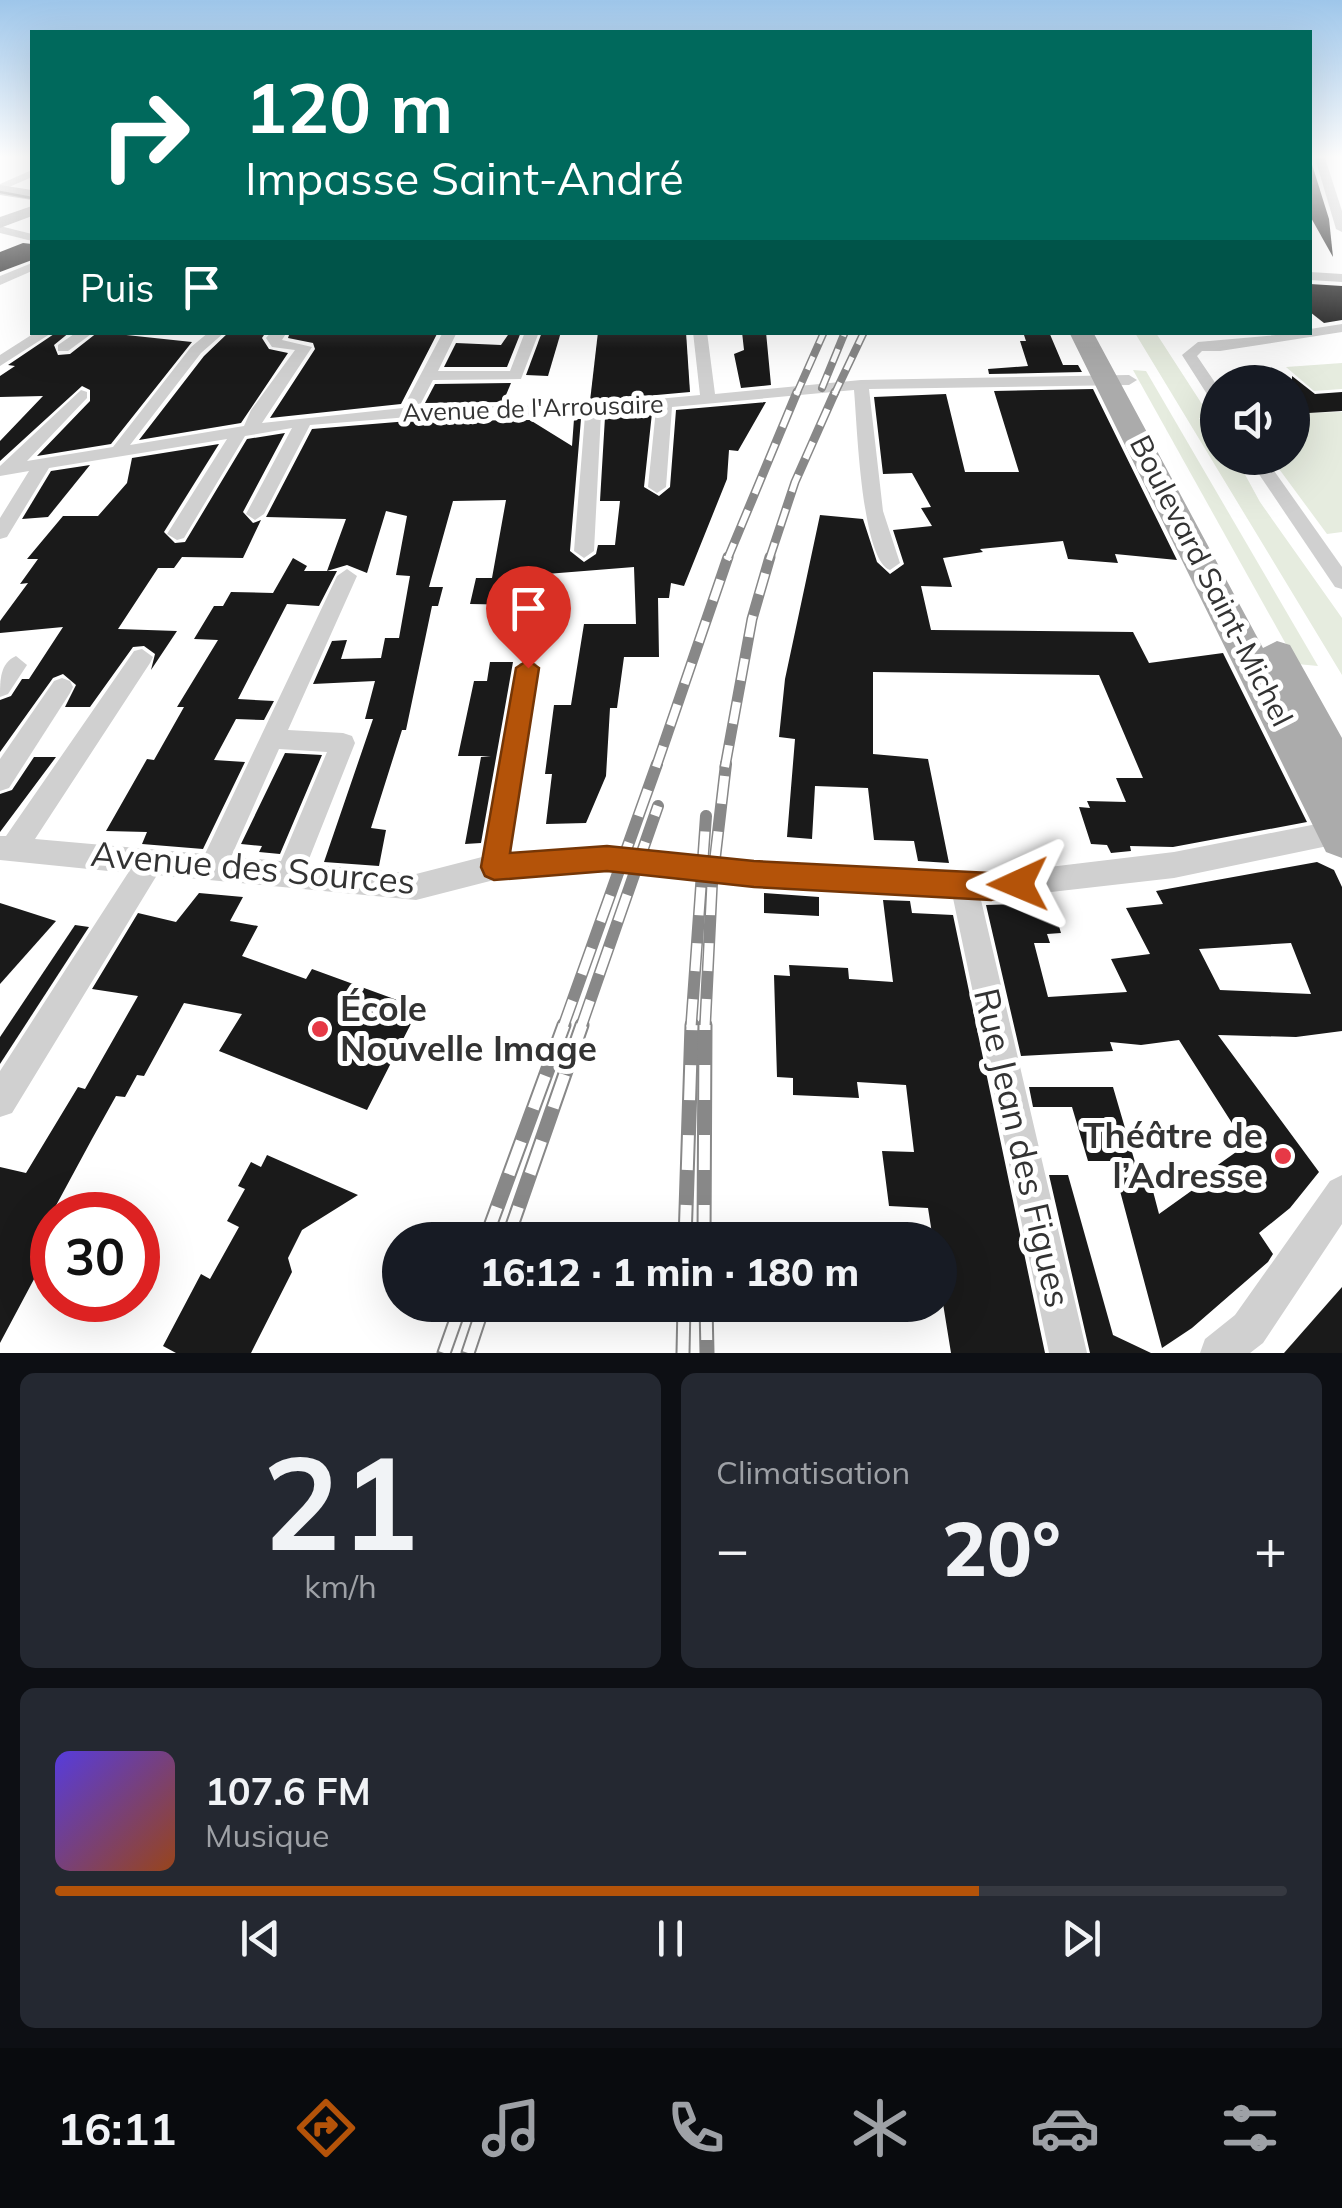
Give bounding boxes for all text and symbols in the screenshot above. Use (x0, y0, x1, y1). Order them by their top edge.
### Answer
text: 120 m (245, 63, 453, 151)
icon: right (80, 70, 210, 200)
text: Impasse Saint-André (245, 150, 684, 206)
icon: arrive (174, 260, 229, 315)
text: Puis (80, 264, 154, 312)
map controls (1200, 365, 1310, 475)
button: sound (1200, 365, 1310, 475)
street label: Avenue de l'Arrousaire (402, 387, 664, 428)
street label: Boulevard Saint-Michel (1122, 429, 1302, 732)
pin (486, 566, 571, 669)
icon: arrive (501, 581, 556, 636)
street label: Avenue des Sources (89, 831, 417, 903)
position arrow (966, 832, 1070, 936)
street label: Rue Jean des Figues (965, 984, 1081, 1312)
place label: École Nouvelle Image (340, 986, 597, 1070)
marker: École Nouvelle Image (309, 1018, 331, 1040)
place label: Théâtre de l’Adresse (1083, 1113, 1263, 1197)
marker: Théâtre de l’Adresse (1272, 1145, 1294, 1167)
speed limit sign: 30 (30, 1192, 160, 1322)
text: 16:12 · 1 min · 180 m (480, 1248, 859, 1296)
text: 21 (262, 1419, 419, 1583)
text: Climatisation (716, 1452, 910, 1492)
text: 20° (942, 1501, 1061, 1595)
text: − (716, 1514, 749, 1583)
text: + (1254, 1514, 1287, 1583)
text: km/h (304, 1566, 377, 1606)
text: 107.6 FM (205, 1767, 371, 1815)
text: Musique (205, 1815, 329, 1855)
icon: previous (233, 1911, 288, 1966)
icon: pause (643, 1911, 698, 1966)
icon: next (1054, 1911, 1109, 1966)
icon: directions (291, 2093, 361, 2163)
icon: music (476, 2093, 546, 2163)
icon: phone (661, 2093, 731, 2163)
icon: climate (845, 2093, 915, 2163)
icon: car (1030, 2093, 1100, 2163)
icon: filters (1215, 2093, 1285, 2163)
text: 16:11 (57, 2100, 177, 2156)

